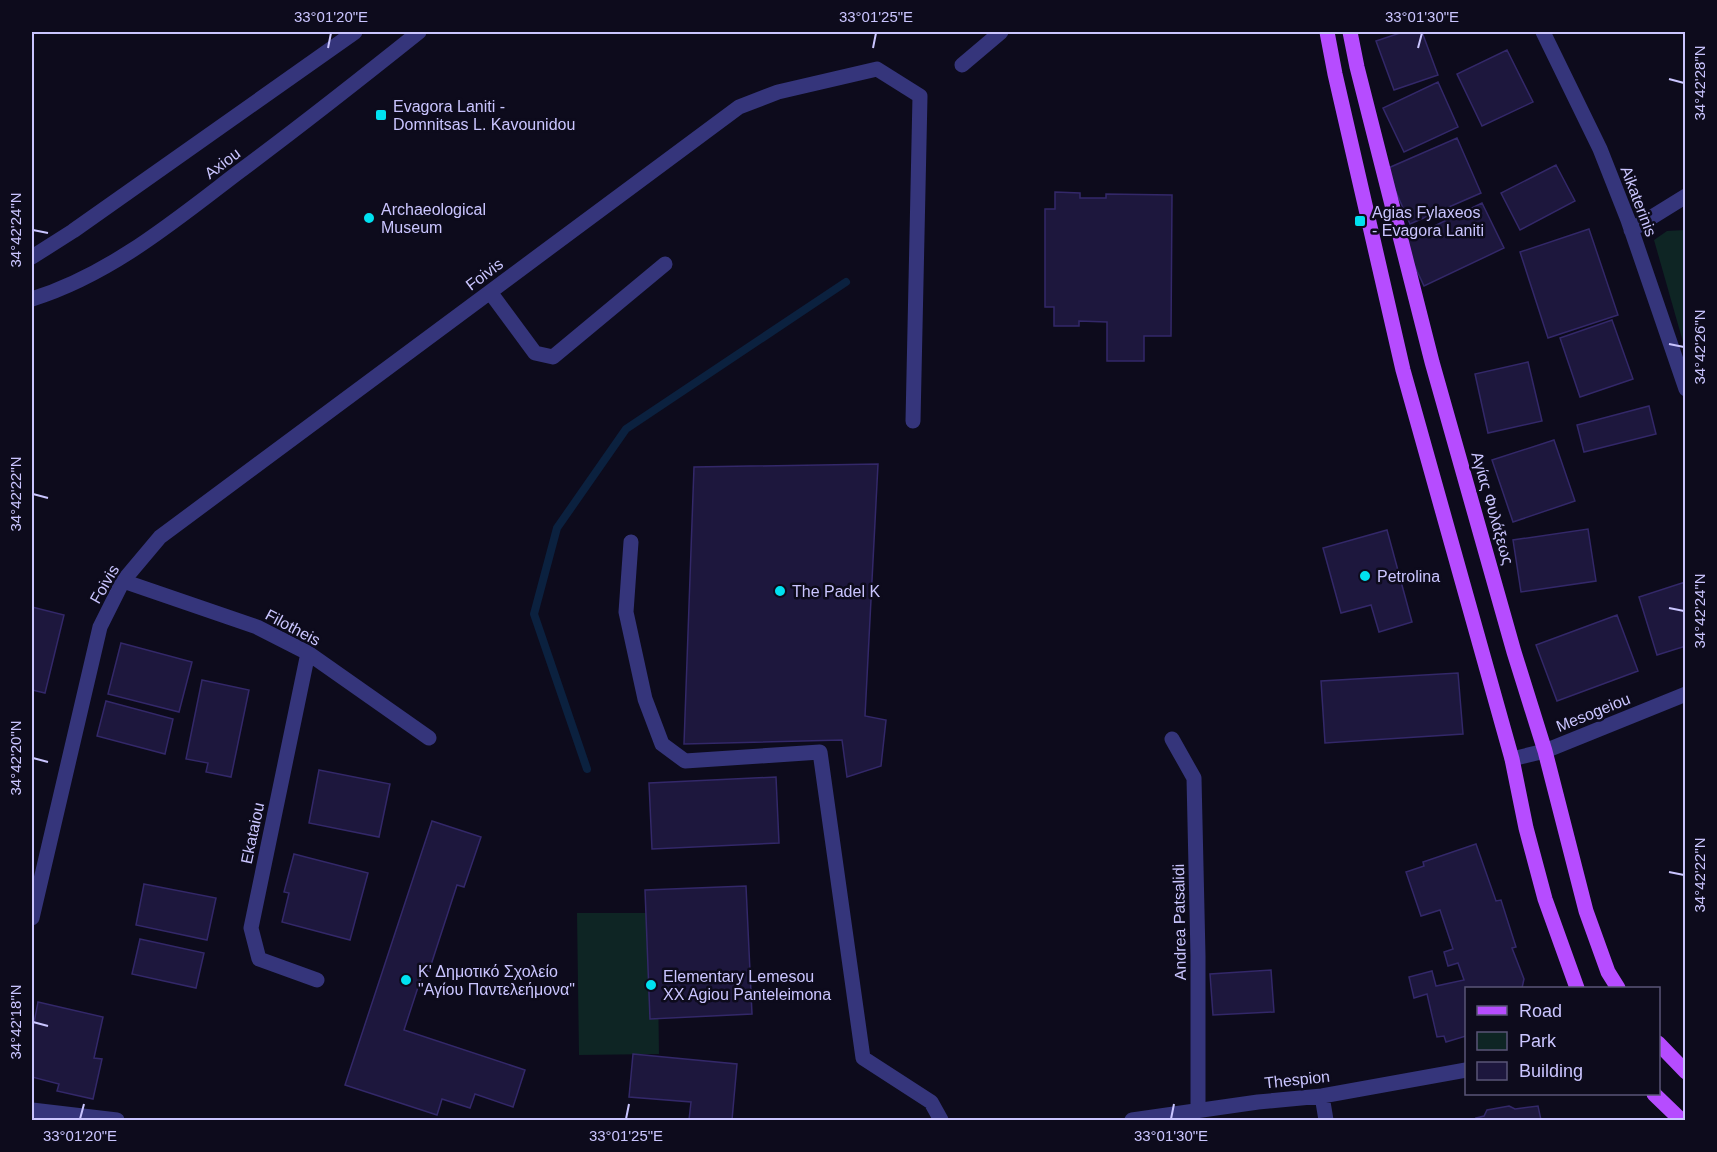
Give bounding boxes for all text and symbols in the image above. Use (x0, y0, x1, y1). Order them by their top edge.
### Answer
text: 33°01'20"E (294, 8, 368, 25)
text: 33°01'25"E (839, 8, 913, 25)
text: 33°01'30"E (1385, 8, 1459, 25)
text: 34°42'28"N (1691, 45, 1708, 121)
place label: Evagora Laniti - Domnitsas L. Kavounidou (393, 98, 575, 133)
marker: Evagora Laniti - Domnitsas L. Kavounidou (374, 108, 388, 122)
street label: Axiou (201, 145, 243, 182)
street label: Aikaterinis (1617, 164, 1660, 239)
text: 34°42'24"N (7, 192, 24, 268)
place label: Archaeological Museum (381, 201, 486, 236)
place label: Agias Fylaxeos - Evagora Laniti (1372, 204, 1484, 239)
marker: Archaeological Museum (362, 211, 376, 225)
marker: Agias Fylaxeos - Evagora Laniti (1353, 214, 1367, 228)
street label: Foivis (463, 255, 506, 294)
text: 34°42'26"N (1691, 309, 1708, 385)
street label: Αγίας Φυλάξεως (1467, 450, 1517, 567)
text: 34°42'22"N (7, 456, 24, 532)
street label: Foivis (87, 562, 122, 607)
place label: Petrolina (1377, 568, 1440, 585)
marker: Petrolina (1358, 569, 1372, 583)
text: 34°42'24"N (1691, 573, 1708, 649)
place label: The Padel K (792, 583, 880, 600)
marker: The Padel K (773, 584, 787, 598)
street label: Filotheis (262, 606, 323, 649)
street label: Mesogeiou (1554, 690, 1633, 735)
text: 34°42'20"N (7, 720, 24, 796)
street label: Ekataiou (238, 801, 267, 865)
text: 34°42'22"N (1691, 837, 1708, 913)
street label: Andrea Patsalidi (1170, 864, 1189, 980)
place label: Κ' Δημοτικό Σχολείο "Αγίου Παντελεήμονα" (418, 963, 575, 998)
place label: Elementary Lemesou XX Agiou Panteleimona (663, 968, 831, 1003)
marker: Κ' Δημοτικό Σχολείο "Αγίου Παντελεήμονα" (399, 973, 413, 987)
marker: Elementary Lemesou XX Agiou Panteleimona (644, 978, 658, 992)
text: 34°42'18"N (7, 984, 24, 1060)
legend (1465, 987, 1660, 1095)
text: Road (1519, 1001, 1562, 1021)
text: Park (1519, 1031, 1557, 1051)
text: Building (1519, 1061, 1583, 1081)
street label: Thespion (1263, 1068, 1331, 1091)
text: 33°01'20"E (43, 1127, 117, 1144)
text: 33°01'25"E (589, 1127, 663, 1144)
text: 33°01'30"E (1134, 1127, 1208, 1144)

